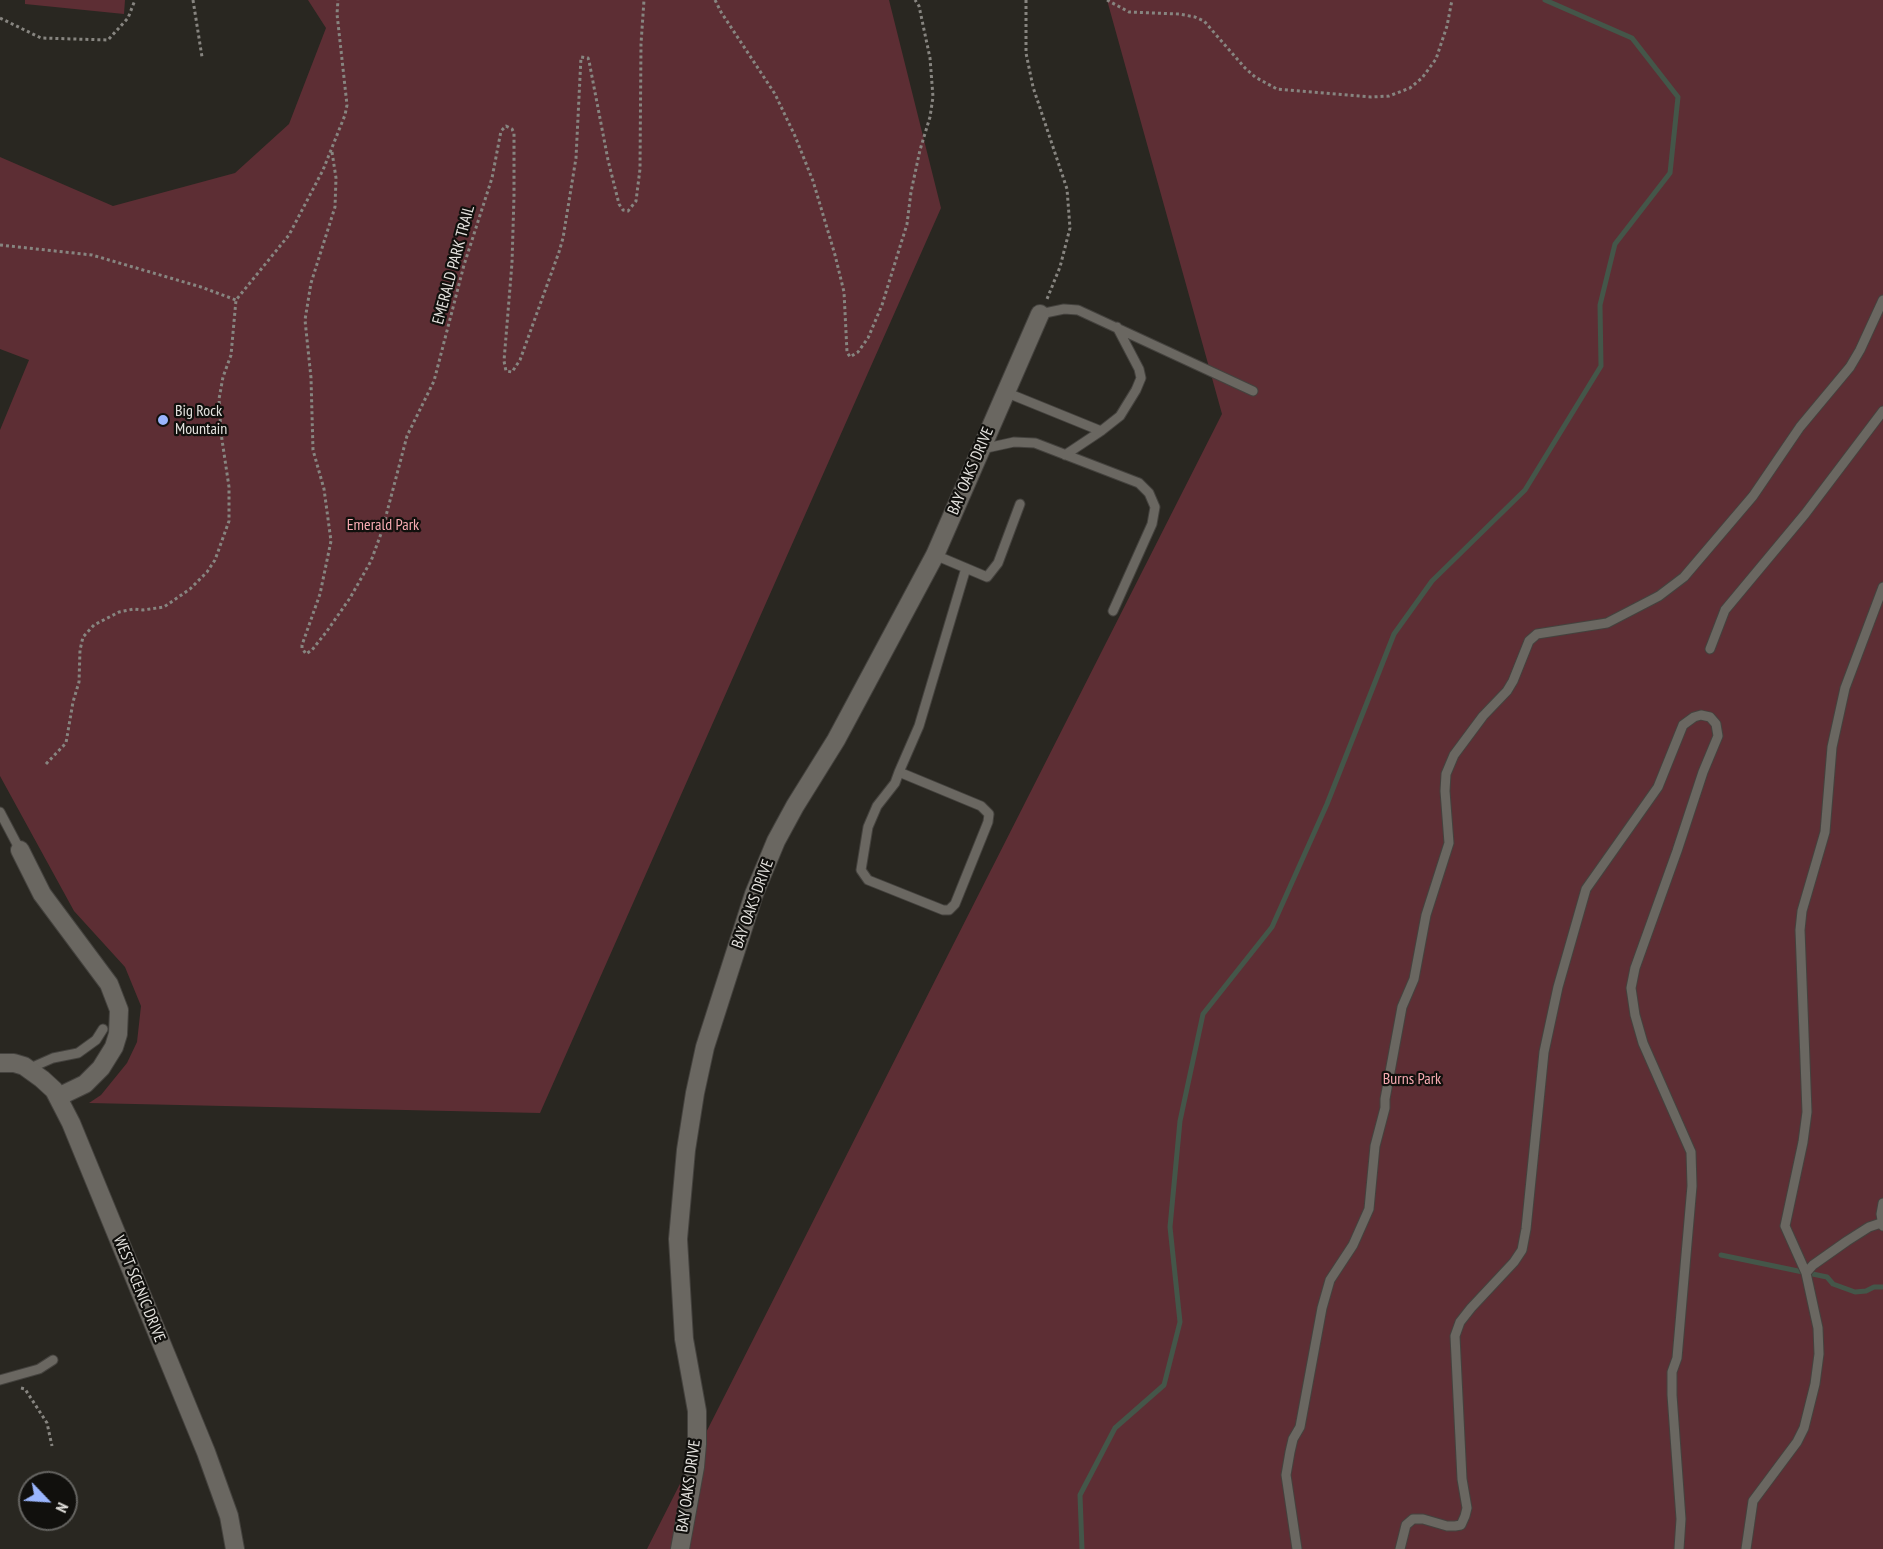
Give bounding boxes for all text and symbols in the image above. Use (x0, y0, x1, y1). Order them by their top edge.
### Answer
street label: EMERALD PARK TRAIL (429, 203, 479, 327)
place label: Big Rock Mountain (175, 401, 227, 439)
marker: Big Rock Mountain (156, 413, 170, 427)
street label: BAY OAKS DRIVE (944, 424, 998, 518)
park label: Emerald Park (347, 515, 419, 535)
street label: BAY OAKS DRIVE (728, 857, 778, 951)
park label: Burns Park (1383, 1069, 1441, 1089)
street label: WEST SCENIC DRIVE (109, 1233, 169, 1345)
street label: BAY OAKS DRIVE (673, 1439, 705, 1533)
north arrow (18, 1471, 78, 1531)
text: N (52, 1500, 73, 1516)

